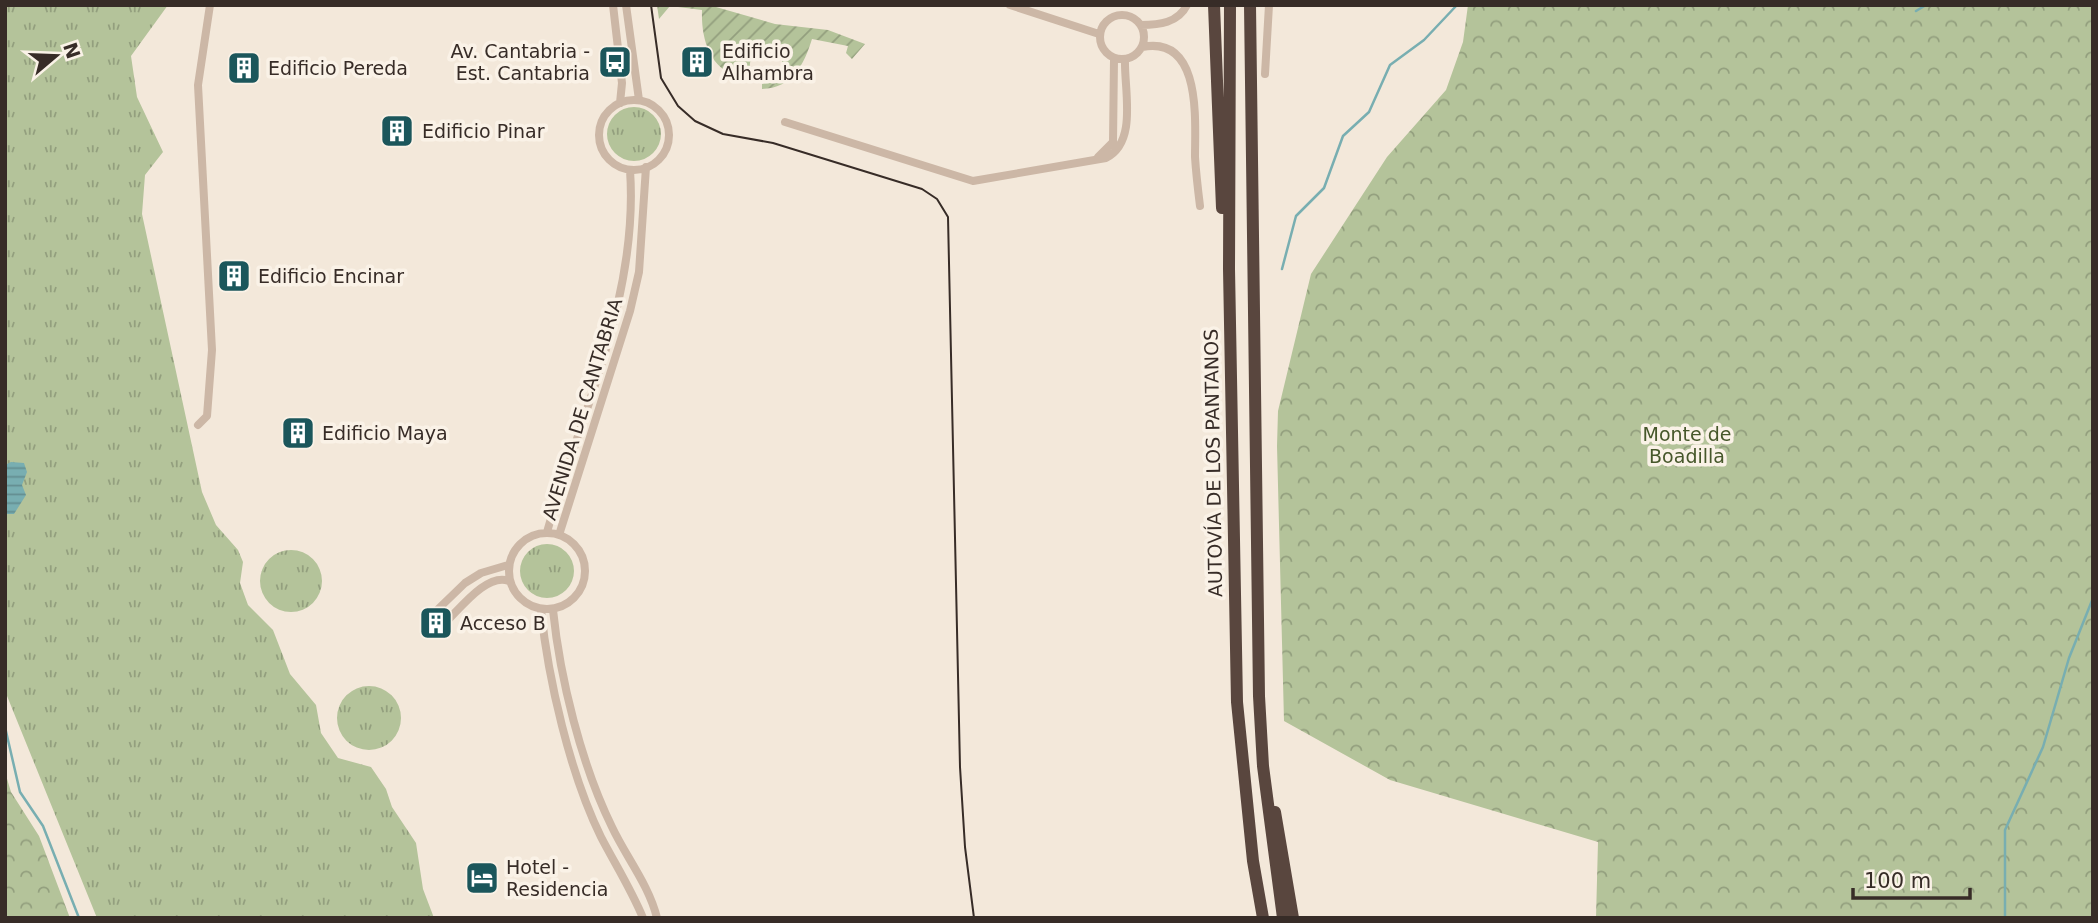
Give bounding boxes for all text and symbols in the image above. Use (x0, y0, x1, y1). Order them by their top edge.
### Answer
north arrow (21, 21, 91, 91)
text: N (59, 39, 85, 62)
place label: Av. Cantabria - Est. Cantabria (451, 40, 590, 84)
place label: Edificio Alhambra (722, 40, 814, 84)
bus stop icon: Av. Cantabria - Est. Cantabria (596, 43, 634, 81)
building icon: Edificio Alhambra (678, 43, 716, 81)
building icon: Edificio Pereda (225, 49, 263, 87)
place label: Edificio Pereda (268, 57, 408, 79)
building icon: Edificio Pinar (378, 112, 416, 150)
place label: Edificio Pinar (422, 120, 545, 142)
building icon: Edificio Encinar (215, 257, 253, 295)
place label: Edificio Encinar (258, 265, 404, 287)
street label: AVENIDA DE CANTABRIA (538, 295, 626, 523)
street label: AUTOVÍA DE LOS PANTANOS (1200, 329, 1226, 597)
building icon: Edificio Maya (279, 414, 317, 452)
place label: Edificio Maya (322, 422, 448, 444)
park label: Monte de Boadilla (1643, 423, 1732, 467)
building icon: Acceso B (417, 604, 455, 642)
place label: Acceso B (460, 612, 546, 634)
place label: Hotel - Residencia (506, 856, 608, 900)
scale bar (1853, 856, 1970, 900)
hotel icon: Hotel - Residencia (463, 859, 501, 897)
text: 100 m (1864, 869, 1931, 893)

